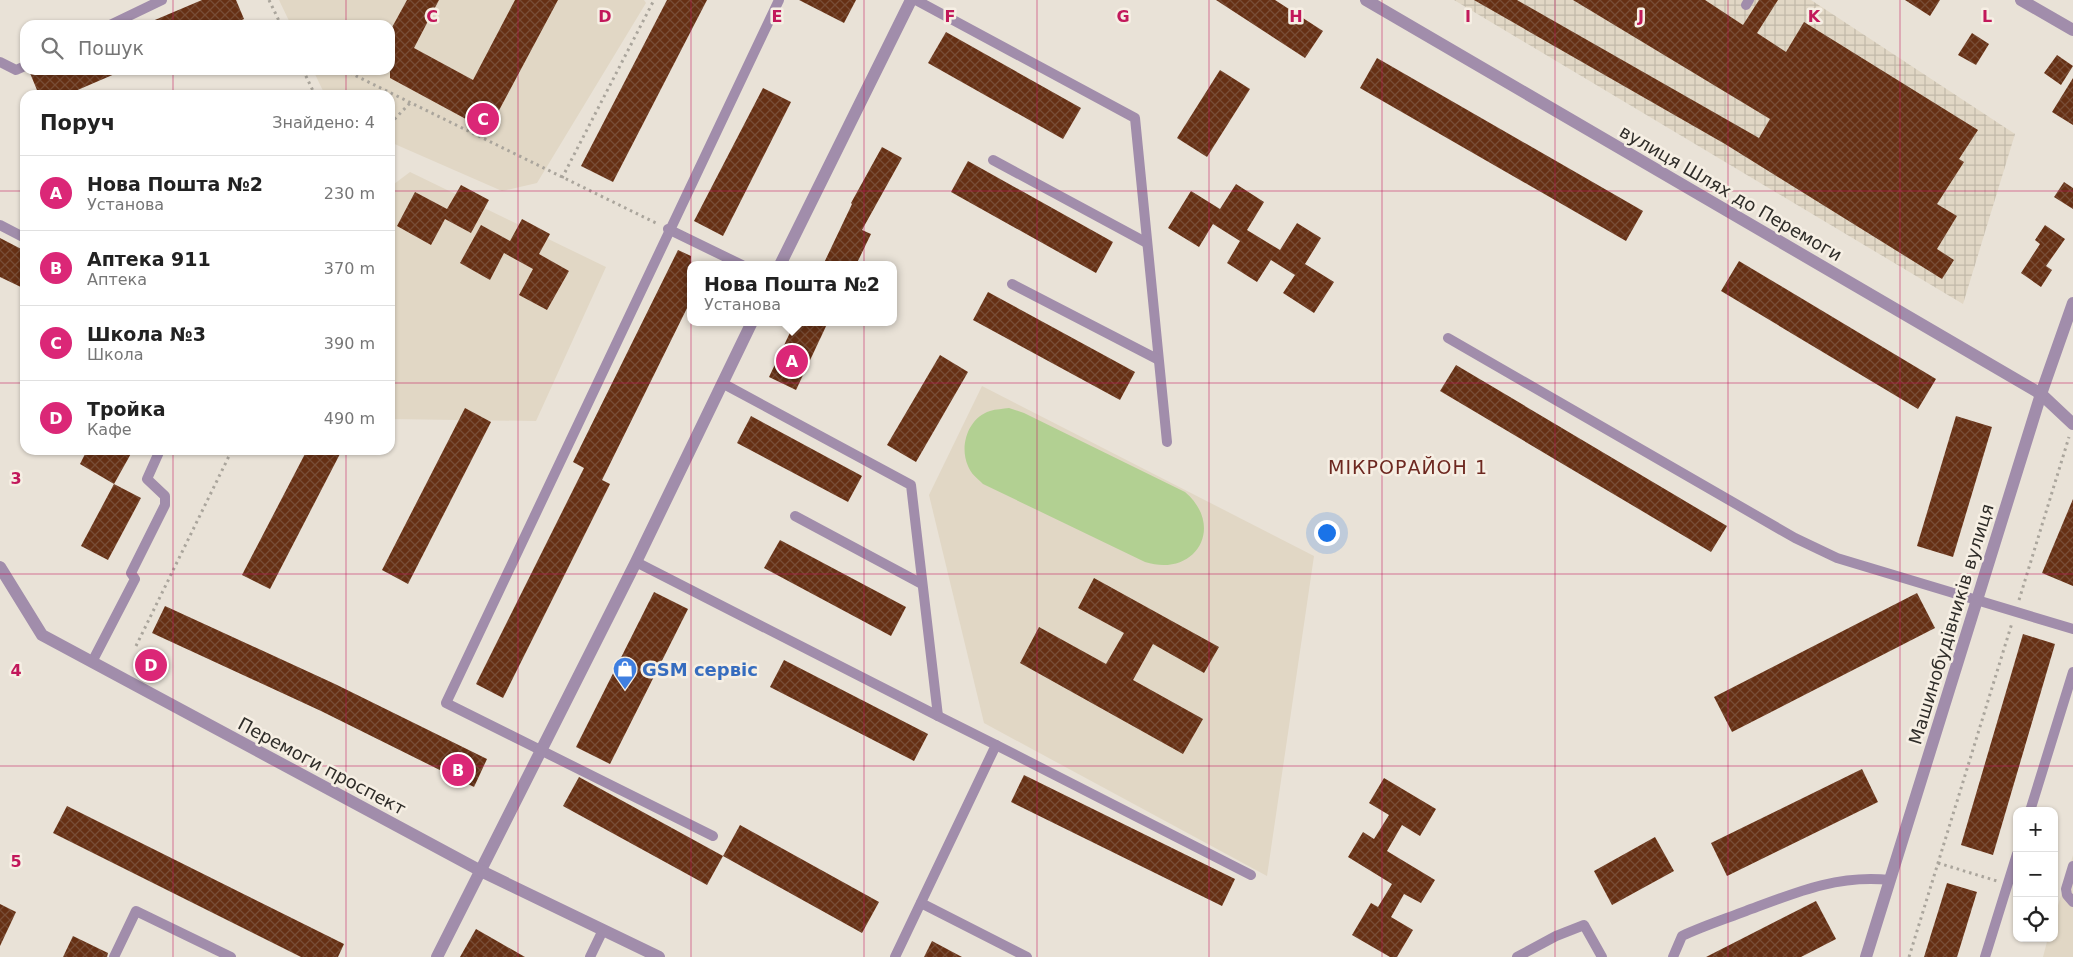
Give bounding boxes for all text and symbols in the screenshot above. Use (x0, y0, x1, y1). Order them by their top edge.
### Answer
text: C (426, 7, 438, 26)
text: D (598, 7, 612, 26)
text: E (772, 7, 782, 26)
text: F (945, 7, 955, 26)
text: G (1116, 7, 1130, 26)
text: H (1289, 7, 1303, 26)
text: I (1465, 7, 1471, 26)
text: J (1637, 7, 1644, 26)
text: K (1808, 7, 1821, 26)
text: L (1982, 7, 1992, 26)
search box (20, 20, 395, 75)
icon: search (38, 34, 66, 62)
text: Пошук (78, 37, 144, 59)
pin: C (467, 100, 499, 138)
text: Поруч (40, 111, 115, 135)
text: Знайдено: 4 (272, 113, 375, 132)
street label: вулиця Шлях до Перемоги (1616, 121, 1846, 265)
text: Нова Пошта №2 (87, 173, 263, 195)
text: A (50, 184, 62, 203)
text: 230 m (324, 184, 375, 203)
text: Установа (87, 195, 164, 214)
text: Аптека 911 (87, 248, 211, 270)
text: B (50, 259, 62, 278)
text: 370 m (324, 259, 375, 278)
popup (687, 261, 897, 326)
text: Аптека (87, 270, 147, 289)
text: Нова Пошта №2 (704, 273, 880, 295)
text: Установа (704, 295, 781, 314)
text: Школа №3 (87, 323, 206, 345)
text: C (50, 334, 62, 353)
text: 390 m (324, 334, 375, 353)
pin: A (776, 342, 808, 380)
text: Школа (87, 345, 144, 364)
text: Тройка (87, 398, 166, 420)
text: D (49, 409, 63, 428)
text: 490 m (324, 409, 375, 428)
text: Кафе (87, 420, 132, 439)
district label: МІКРОРАЙОН 1 (1328, 456, 1488, 478)
text: 3 (10, 469, 22, 488)
street label: Машинобудівників вулиця (1904, 501, 1998, 747)
your location (1314, 520, 1340, 546)
pin: D (135, 646, 167, 684)
shop icon: GSM сервіс (612, 656, 638, 690)
place label: GSM сервіс (642, 659, 758, 680)
text: 4 (10, 661, 22, 680)
street label: Перемоги проспект (235, 713, 409, 819)
pin: B (442, 751, 474, 789)
map controls (2013, 807, 2058, 942)
button: + (2013, 807, 2058, 852)
text: 5 (10, 852, 22, 871)
button: − (2013, 852, 2058, 897)
button: locate (2013, 897, 2058, 942)

